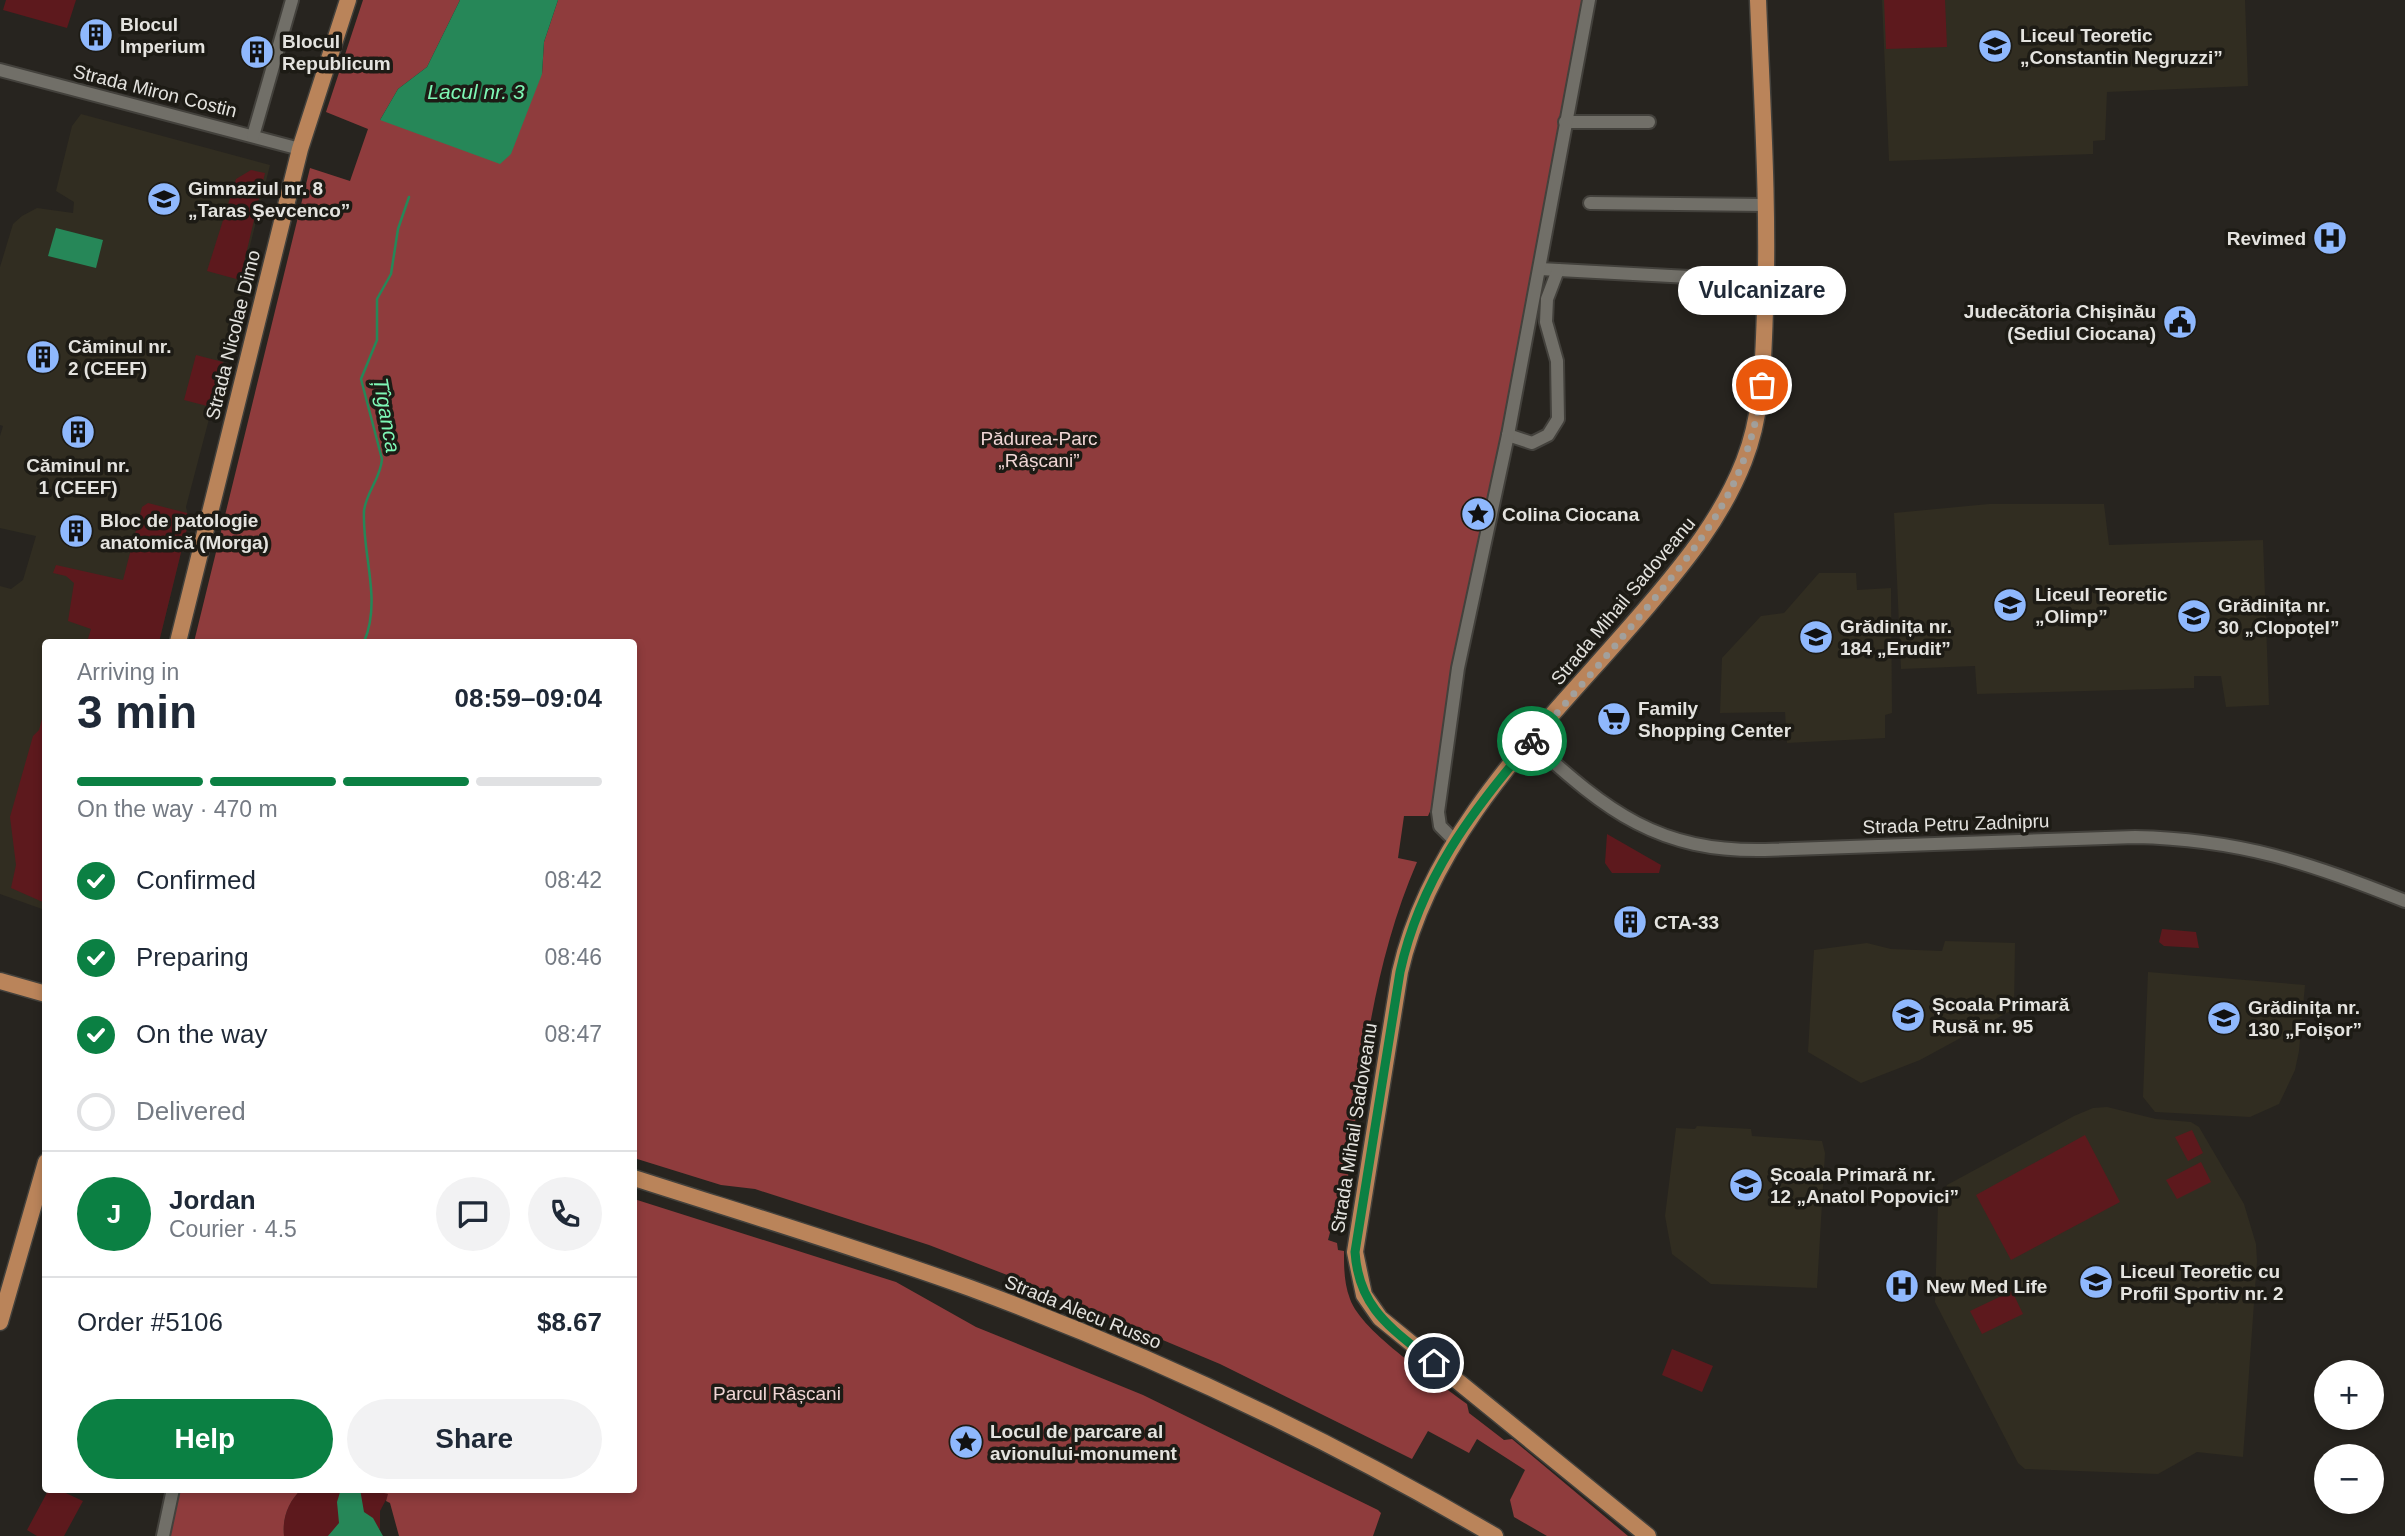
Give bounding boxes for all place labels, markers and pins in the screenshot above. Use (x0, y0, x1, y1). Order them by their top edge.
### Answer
place label: Blocul Imperium (120, 14, 206, 57)
building icon: Blocul Imperium (77, 16, 115, 54)
place label: Liceul Teoretic „Constantin Negruzzi” (2020, 25, 2223, 68)
school or university icon: Liceul Teoretic „Constantin Negruzzi” (1976, 27, 2014, 65)
place label: Blocul Republicum (282, 31, 391, 74)
building icon: Blocul Republicum (238, 33, 276, 71)
place label: Gimnaziul nr. 8 „Taras Șevcenco” (188, 178, 350, 221)
school or university icon: Gimnaziul nr. 8 „Taras Șevcenco” (145, 180, 183, 218)
hospital icon: Revimed (2311, 219, 2349, 257)
place label: Revimed (2227, 228, 2306, 249)
callout: Vulcanizare (1678, 266, 1846, 315)
place label: Judecătoria Chișinău (Sediul Ciocana) (1964, 301, 2156, 344)
public building icon: Judecătoria Chișinău (Sediul Ciocana) (2161, 303, 2199, 341)
place label: Căminul nr. 2 (CEEF) (68, 336, 171, 379)
building icon: Căminul nr. 2 (CEEF) (24, 338, 62, 376)
pin (1732, 355, 1792, 415)
building icon: Căminul nr. 1 (CEEF) (59, 413, 97, 451)
place label: Căminul nr. 1 (CEEF) (26, 455, 130, 498)
place icon: Colina Ciocana (1459, 495, 1497, 533)
place label: Colina Ciocana (1502, 504, 1640, 525)
place label: Bloc de patologie anatomică (Morga) (100, 510, 269, 553)
building icon: Bloc de patologie anatomică (Morga) (57, 512, 95, 550)
place label: Liceul Teoretic „Olimp” (2035, 584, 2168, 627)
school or university icon: Liceul Teoretic „Olimp” (1991, 586, 2029, 624)
place label: Grădinița nr. 30 „Clopoțel” (2218, 595, 2339, 638)
school or university icon: Grădinița nr. 30 „Clopoțel” (2175, 597, 2213, 635)
place label: Grădinița nr. 184 „Erudit” (1840, 616, 1952, 659)
school or university icon: Grădinița nr. 184 „Erudit” (1797, 618, 1835, 656)
place label: Family Shopping Center (1638, 698, 1792, 741)
supermarket icon: Family Shopping Center (1595, 700, 1633, 738)
building icon: CTA-33 (1611, 903, 1649, 941)
place label: CTA-33 (1654, 912, 1719, 933)
place label: Școala Primară Rusă nr. 95 (1932, 994, 2070, 1037)
school or university icon: Școala Primară Rusă nr. 95 (1889, 996, 1927, 1034)
place label: Grădinița nr. 130 „Foișor” (2248, 997, 2362, 1040)
school or university icon: Grădinița nr. 130 „Foișor” (2205, 999, 2243, 1037)
place label: Școala Primară nr. 12 „Anatol Popovici” (1770, 1164, 1959, 1207)
school or university icon: Școala Primară nr. 12 „Anatol Popovici” (1727, 1166, 1765, 1204)
place label: Liceul Teoretic cu Profil Sportiv nr. 2 (2120, 1261, 2284, 1304)
school or university icon: Liceul Teoretic cu Profil Sportiv nr. 2 (2077, 1263, 2115, 1301)
hospital icon: New Med Life (1883, 1267, 1921, 1305)
place label: New Med Life (1926, 1276, 2047, 1297)
pin (1404, 1333, 1464, 1393)
place label: Locul de parcare al avionului-monument (990, 1421, 1178, 1464)
place icon: Locul de parcare al avionului-monument (947, 1423, 985, 1461)

